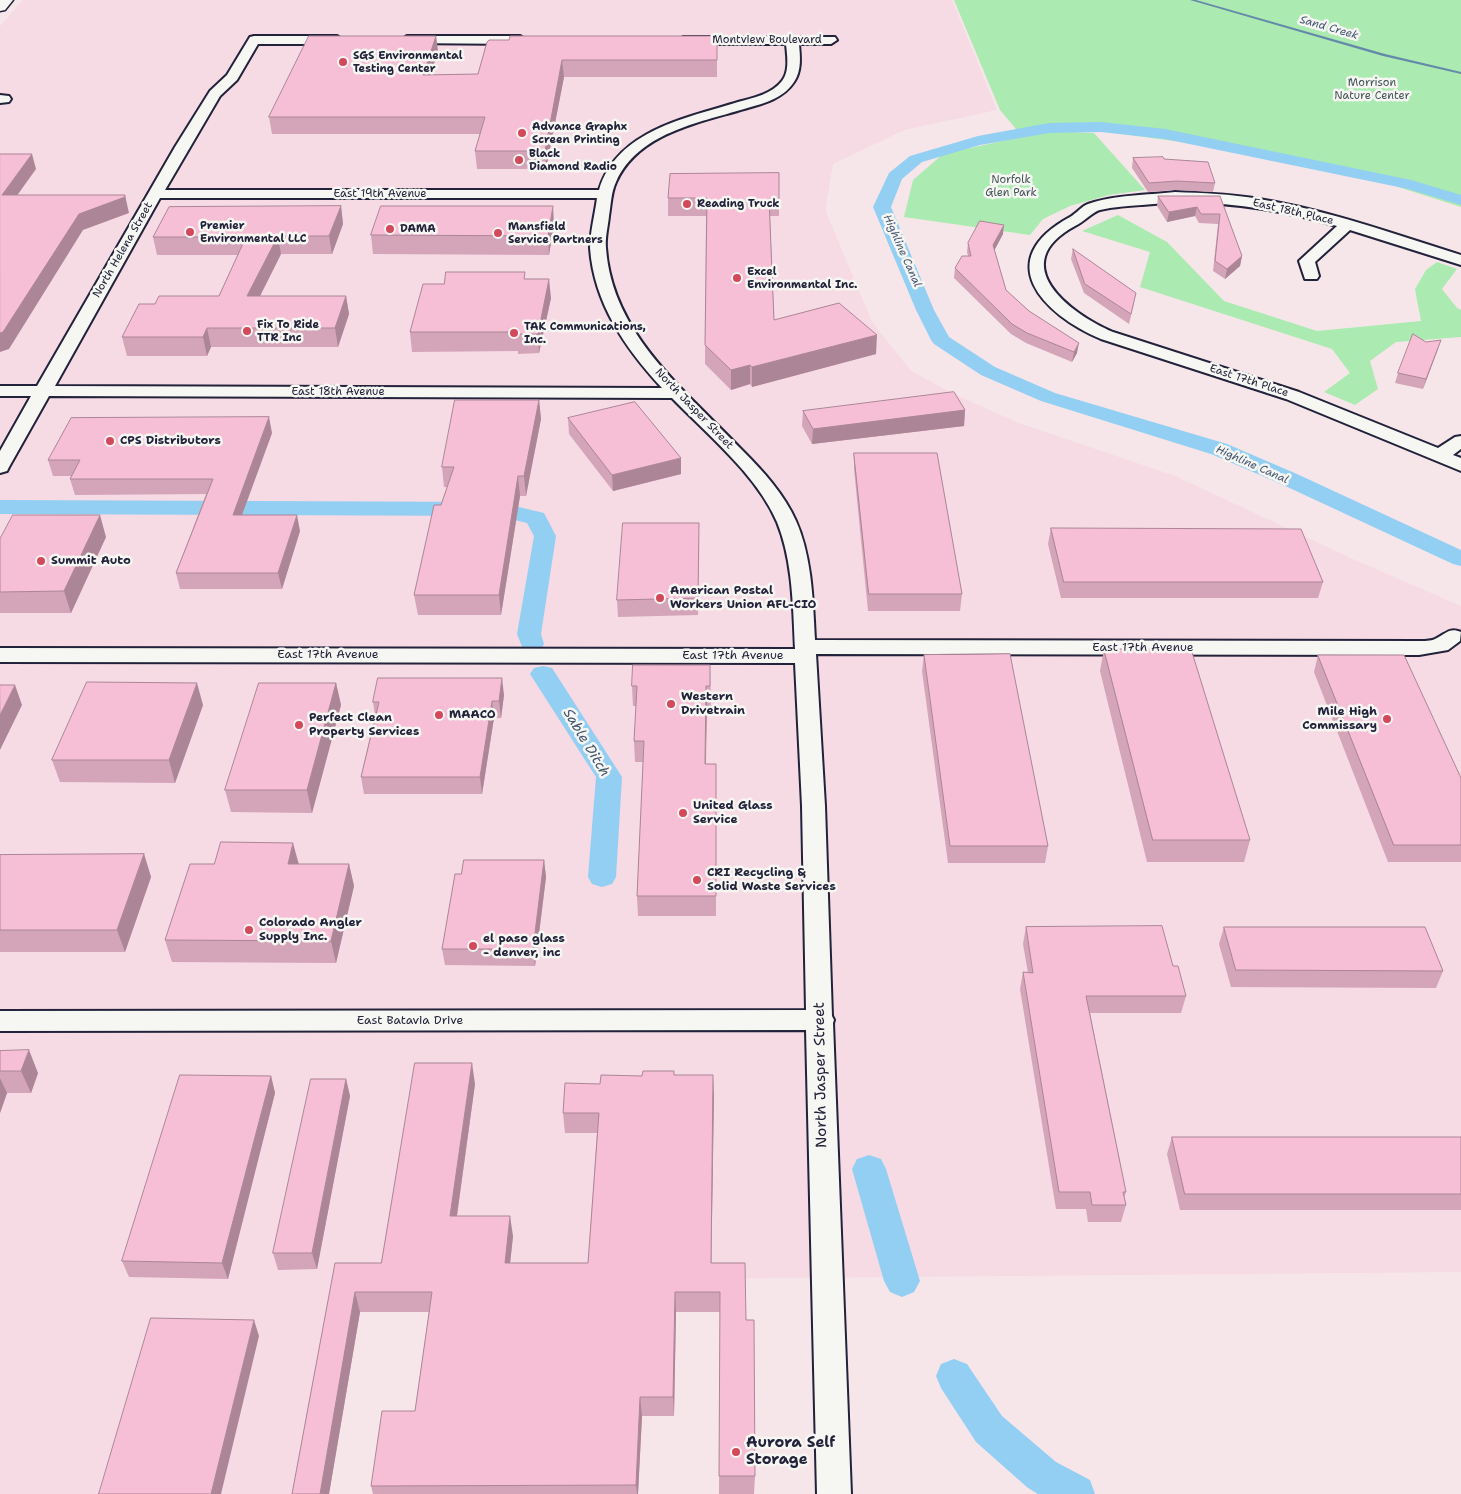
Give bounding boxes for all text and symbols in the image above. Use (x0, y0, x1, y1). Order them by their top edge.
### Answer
water label: Sand Creek (1298, 13, 1360, 43)
street label: Montview Boulevard (712, 33, 822, 47)
place label: SGS Environmental Testing Center (353, 49, 463, 75)
marker: SGS Environmental Testing Center (337, 56, 349, 68)
park label: Morrison Nature Center (1334, 76, 1410, 102)
place label: Advance Graphx Screen Printing (532, 120, 627, 146)
marker: Advance Graphx Screen Printing (516, 127, 528, 139)
place label: Black Diamond Radio (529, 147, 617, 173)
marker: Black Diamond Radio (513, 154, 525, 166)
park label: Norfolk Glen Park (985, 173, 1037, 199)
street label: East 19th Avenue (333, 187, 427, 201)
street label: East 18th Place (1251, 196, 1335, 228)
place label: Reading Truck (697, 197, 780, 211)
marker: Reading Truck (681, 198, 693, 210)
street label: North Helena Street (90, 200, 156, 300)
water label: Highline Canal (880, 213, 924, 289)
place label: Premier Environmental LLC (200, 219, 306, 245)
place label: Mansfield Service Partners (508, 220, 603, 246)
place label: DAMA (400, 222, 436, 236)
marker: DAMA (384, 223, 396, 235)
marker: Premier Environmental LLC (184, 226, 196, 238)
marker: Mansfield Service Partners (492, 227, 504, 239)
place label: Excel Environmental Inc. (747, 265, 857, 291)
marker: Excel Environmental Inc. (731, 272, 743, 284)
place label: Fix To Ride TTR Inc (257, 318, 319, 344)
place label: TAK Communications, Inc. (524, 320, 646, 346)
marker: Fix To Ride TTR Inc (241, 325, 253, 337)
marker: TAK Communications, Inc. (508, 327, 520, 339)
street label: East 17th Place (1208, 362, 1290, 400)
street label: North Jasper Street (652, 366, 736, 452)
street label: East 18th Avenue (291, 385, 385, 399)
place label: CPS Distributors (120, 434, 221, 448)
marker: CPS Distributors (104, 435, 116, 447)
water label: Highline Canal (1214, 443, 1290, 487)
place label: Summit Auto (51, 554, 131, 568)
marker: Summit Auto (35, 555, 47, 567)
place label: American Postal Workers Union AFL-CIO (670, 584, 816, 612)
marker: American Postal Workers Union AFL-CIO (654, 592, 666, 604)
street label: East 17th Avenue (1092, 641, 1194, 655)
street label: East 17th Avenue (277, 648, 379, 662)
street label: East 17th Avenue (682, 649, 784, 663)
place label: Western Drivetrain (681, 690, 745, 718)
marker: Western Drivetrain (665, 698, 677, 710)
place label: Mile High Commissary (1302, 705, 1377, 733)
water label: Sable Ditch (559, 706, 613, 780)
place label: MAACO (449, 708, 496, 722)
marker: MAACO (433, 709, 445, 721)
place label: Perfect Clean Property Services (309, 711, 419, 739)
marker: Mile High Commissary (1381, 713, 1393, 725)
marker: Perfect Clean Property Services (293, 719, 305, 731)
place label: United Glass Service (693, 799, 773, 827)
marker: United Glass Service (677, 807, 689, 819)
place label: CRI Recycling & Solid Waste Services (707, 866, 836, 894)
marker: CRI Recycling & Solid Waste Services (691, 874, 703, 886)
place label: Colorado Angler Supply Inc. (259, 916, 362, 944)
marker: Colorado Angler Supply Inc. (243, 924, 255, 936)
place label: el paso glass - denver, inc (483, 932, 565, 960)
marker: el paso glass - denver, inc (467, 940, 479, 952)
street label: North Jasper Street (811, 1002, 831, 1148)
street label: East Batavia Drive (357, 1014, 463, 1028)
place label: Aurora Self Storage (746, 1434, 835, 1469)
marker: Aurora Self Storage (730, 1446, 742, 1458)

